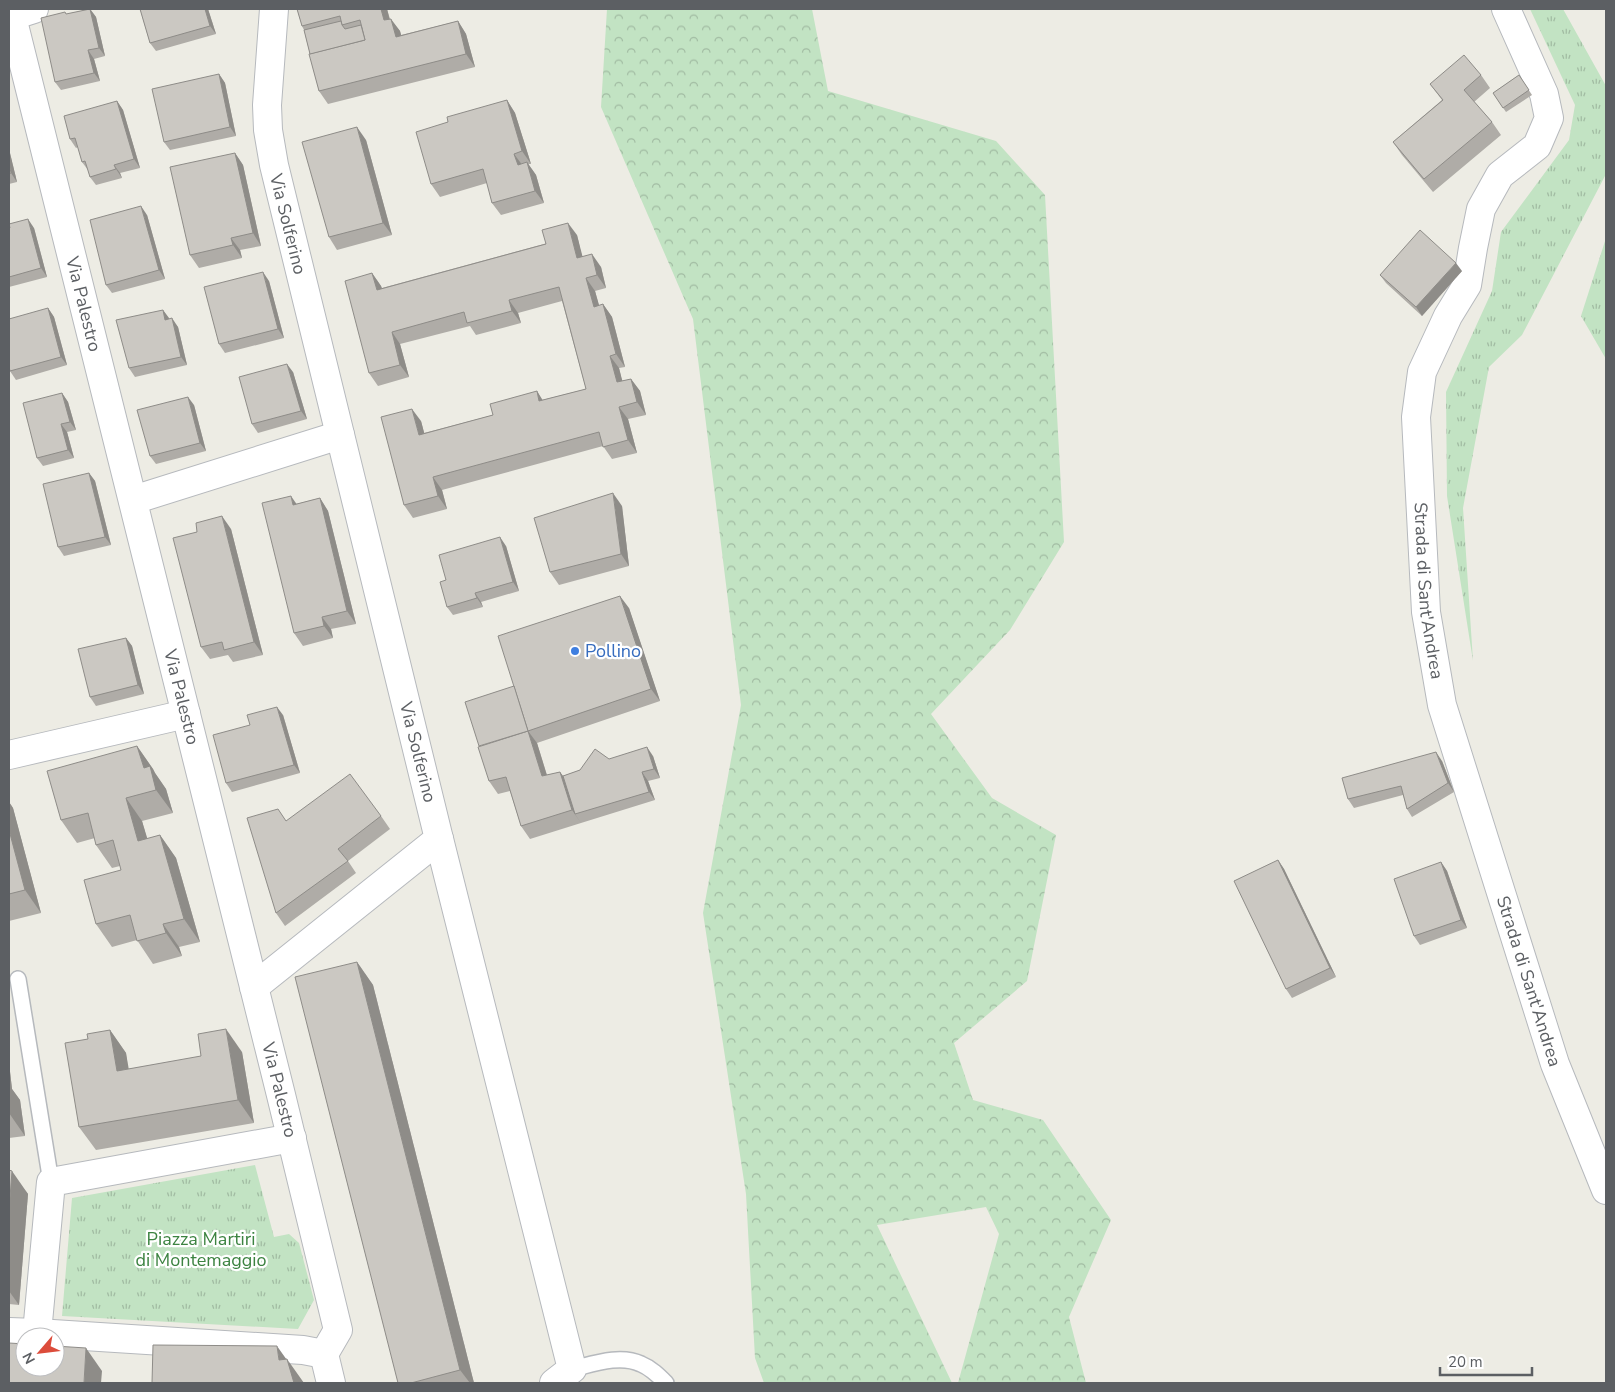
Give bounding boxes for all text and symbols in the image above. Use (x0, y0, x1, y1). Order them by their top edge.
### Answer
street label: Via Solferino (264, 170, 312, 277)
street label: Via Palestro (60, 253, 107, 354)
street label: Strada di Sant'Andrea (1408, 502, 1449, 681)
place label: Pollino (585, 639, 641, 663)
marker: Pollino (569, 645, 581, 657)
street label: Via Palestro (158, 646, 205, 747)
street label: Via Solferino (394, 698, 442, 805)
street label: Strada di Sant'Andrea (1491, 893, 1567, 1070)
street label: Via Palestro (256, 1039, 303, 1140)
park label: Piazza Martiri di Montemaggio (136, 1227, 266, 1272)
north arrow (15, 1327, 65, 1377)
scale bar (1440, 1344, 1532, 1376)
text: N (18, 1349, 40, 1367)
text: 20 m (1448, 1352, 1483, 1372)

